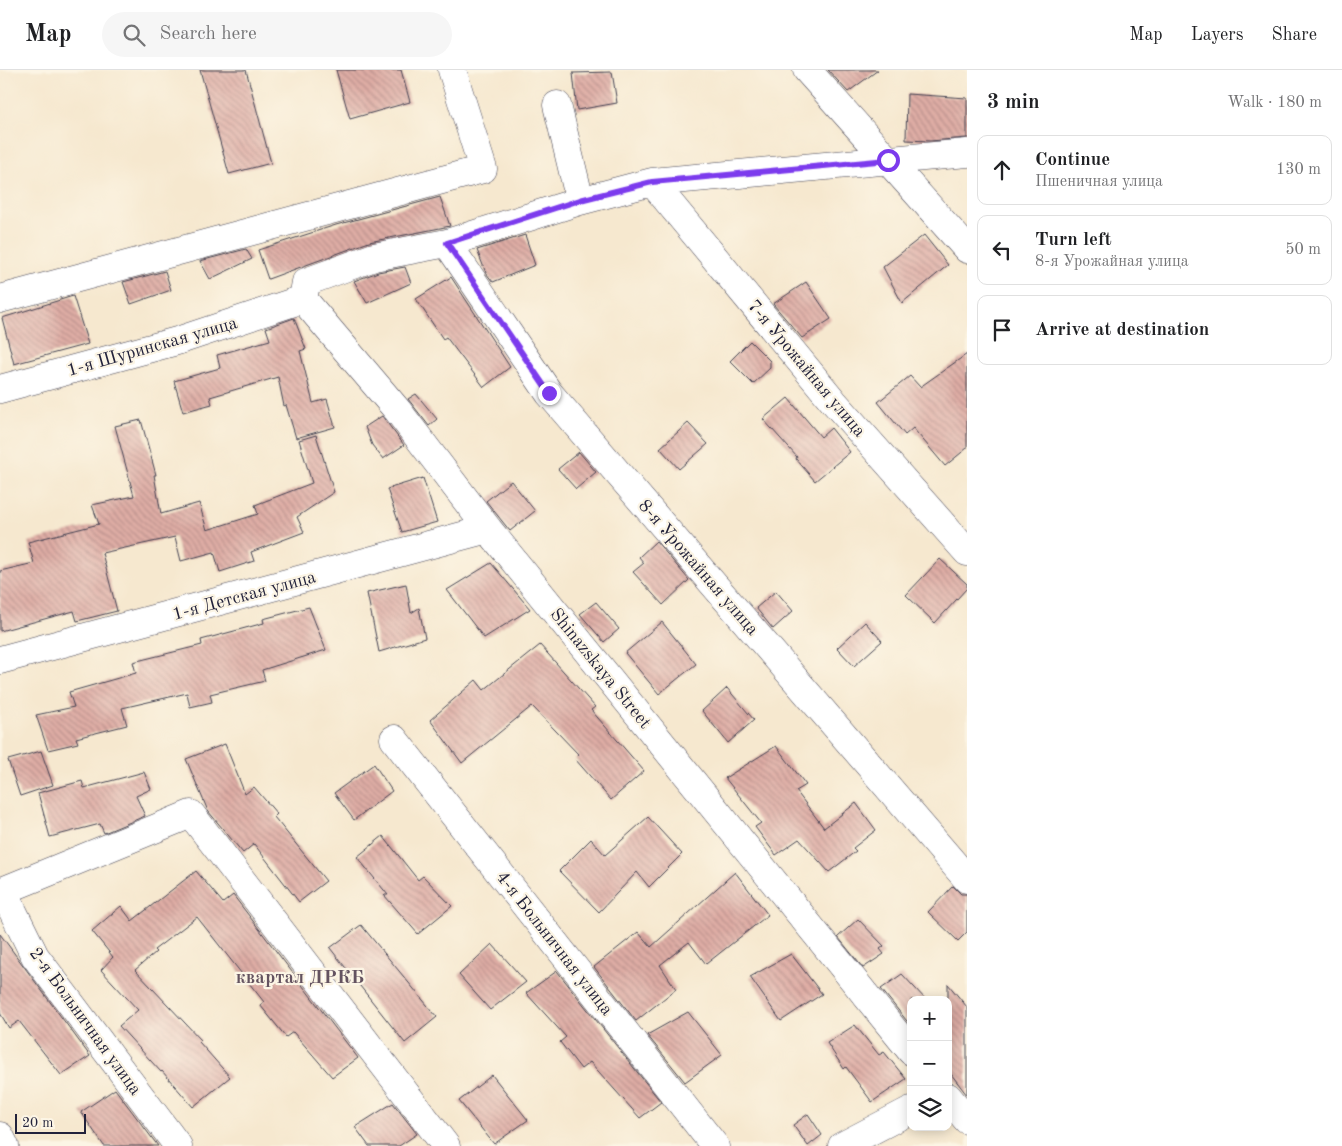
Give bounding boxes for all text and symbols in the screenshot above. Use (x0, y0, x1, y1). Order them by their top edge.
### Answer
search box (102, 12, 452, 57)
icon: search (120, 21, 148, 49)
text: Map (25, 23, 72, 47)
text: Search here (160, 25, 257, 44)
text: Map (1129, 26, 1163, 44)
text: Layers (1191, 26, 1243, 44)
text: Share (1271, 26, 1317, 44)
text: 3 min (987, 92, 1040, 113)
text: Walk · 180 m (1227, 95, 1322, 111)
route start (877, 149, 900, 172)
text: Continue (1035, 151, 1110, 170)
icon: ahead (988, 156, 1016, 184)
text: 130 m (1276, 162, 1321, 178)
text: Пшеничная улица (1035, 174, 1163, 190)
text: Turn left (1035, 231, 1112, 250)
icon: left (988, 236, 1016, 264)
text: 50 m (1285, 242, 1321, 258)
text: 8-я Урожайная улица (1035, 254, 1189, 270)
street label: 7-я Урожайная улица (744, 297, 869, 441)
street label: 1-я Шуринская улица (65, 314, 239, 380)
icon: arrive (988, 316, 1016, 344)
text: Arrive at destination (1035, 321, 1209, 340)
route end (538, 382, 561, 405)
street label: 8-я Урожайная улица (635, 497, 762, 639)
street label: 1-я Детская улица (171, 568, 318, 624)
street label: Shinazskaya Street (546, 605, 654, 732)
street label: 4-я Больничная улица (492, 868, 616, 1019)
street label: 2-я Больничная улица (26, 945, 145, 1099)
district label: квартал ДРКБ (236, 969, 364, 988)
map controls (907, 996, 952, 1131)
button: + (907, 996, 952, 1041)
button: − (907, 1041, 952, 1086)
button: layers (907, 1086, 952, 1131)
scale bar (15, 1111, 86, 1134)
text: 20 m (22, 1116, 53, 1130)

